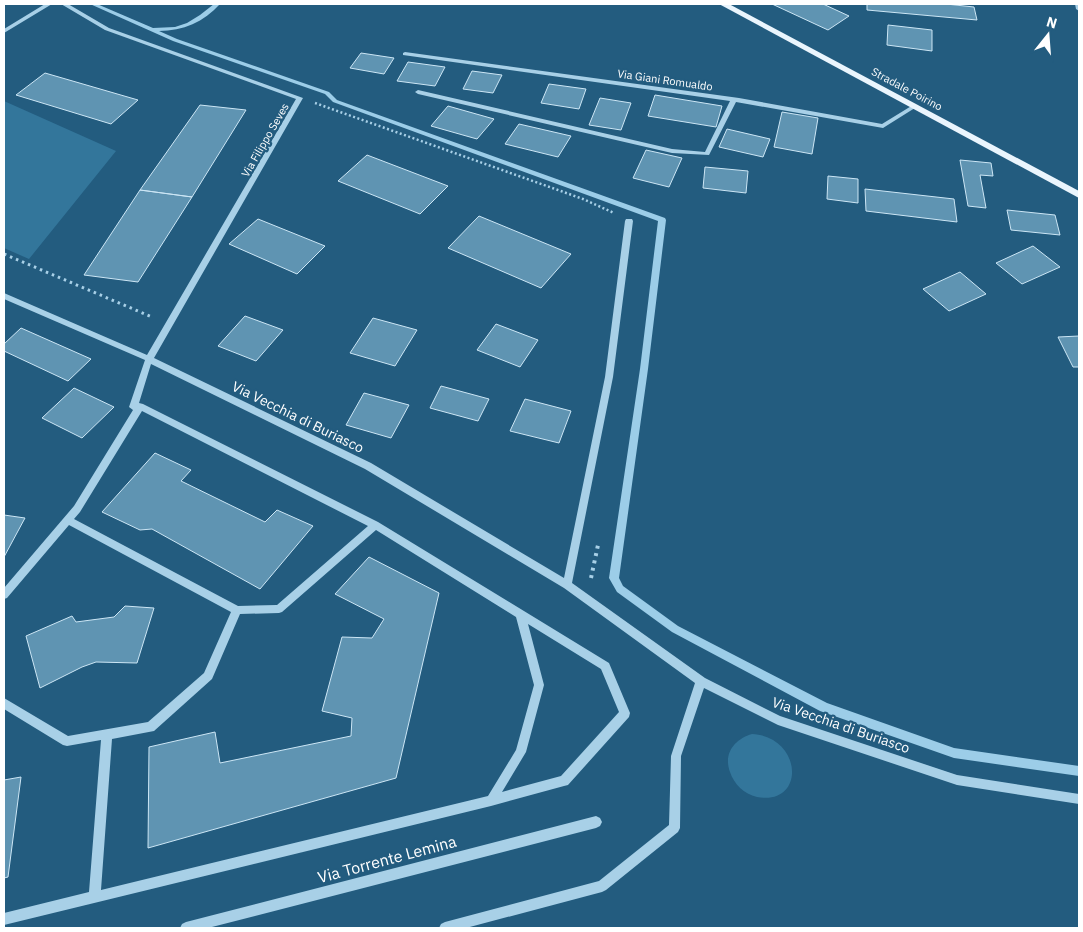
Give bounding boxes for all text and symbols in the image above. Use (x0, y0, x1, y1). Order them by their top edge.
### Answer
north arrow (1023, 10, 1073, 60)
text: N (1044, 12, 1059, 33)
street label: Stradale Poirino (869, 64, 945, 114)
street label: Via Giani Romualdo (616, 66, 714, 94)
street label: Via Filippo Seves (238, 100, 292, 180)
street label: Via Vecchia di Buriasco (229, 377, 367, 457)
street label: Via Vecchia di Buriasco (770, 693, 912, 757)
street label: Via Torrente Lemina (315, 831, 459, 887)

